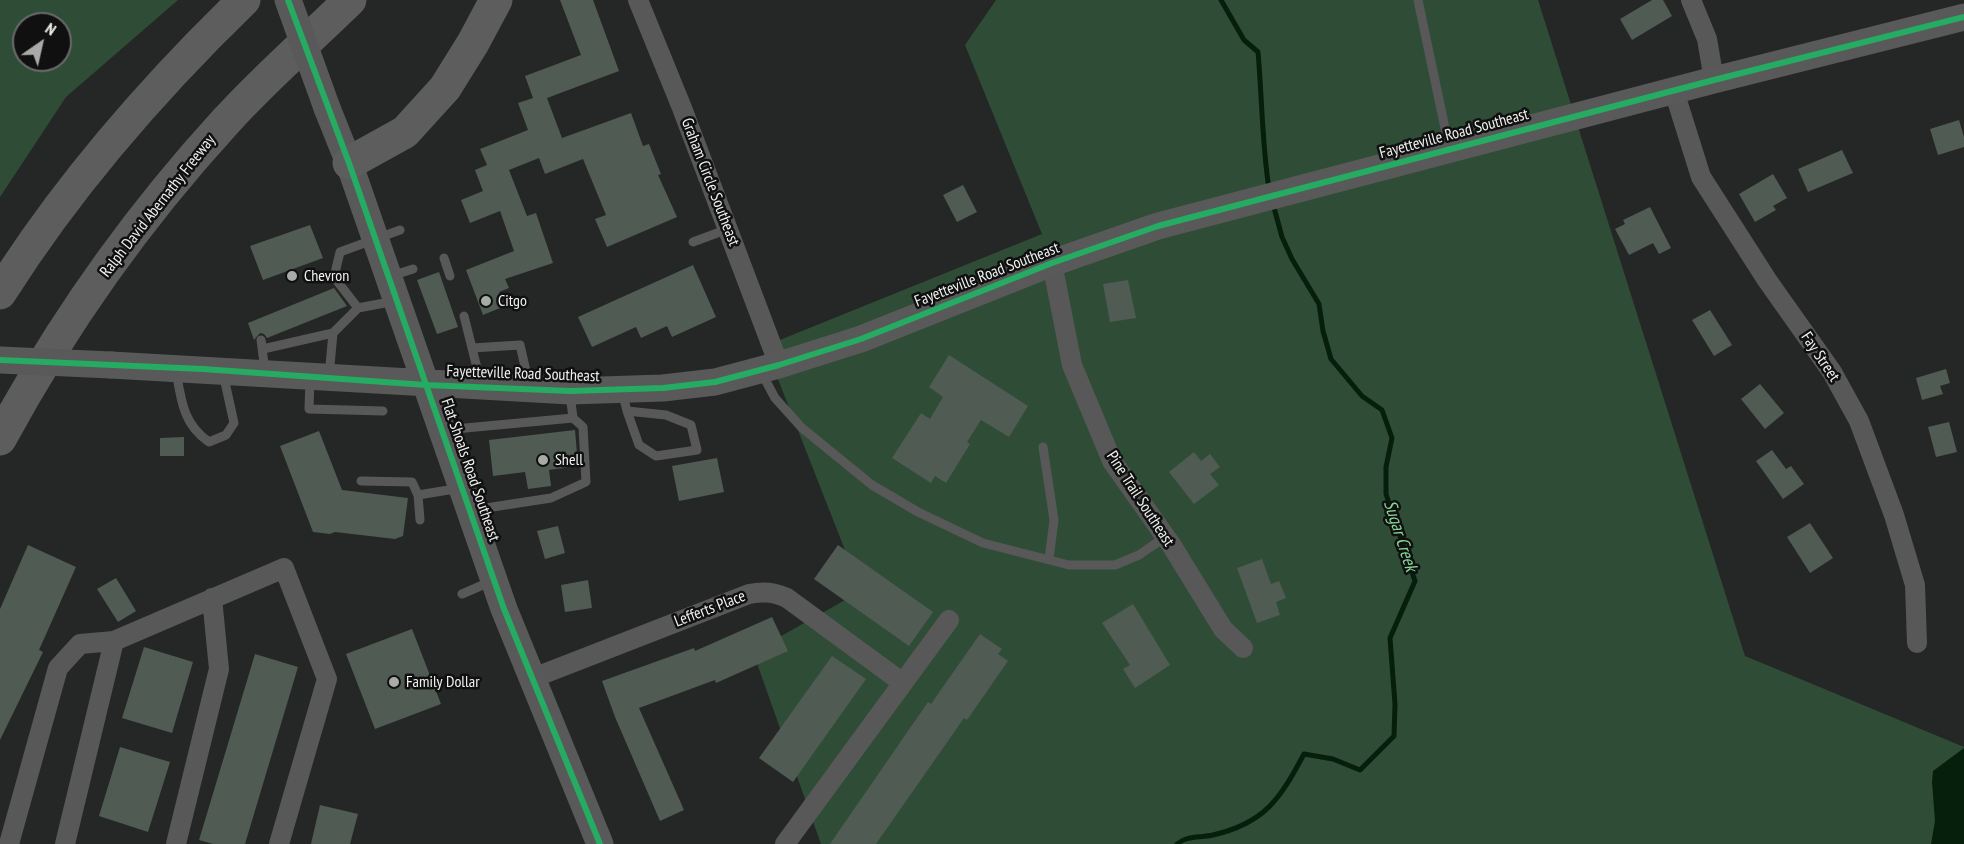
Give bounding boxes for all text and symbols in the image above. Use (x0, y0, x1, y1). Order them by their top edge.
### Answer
north arrow (12, 12, 72, 72)
text: N (42, 18, 60, 39)
street label: Fayetteville Road Southeast (1377, 105, 1531, 163)
street label: Graham Circle Southeast (677, 115, 743, 249)
street label: Ralph David Abernathy Freeway (96, 131, 220, 281)
street label: Fayetteville Road Southeast (912, 239, 1062, 311)
place label: Chevron (304, 266, 349, 286)
marker: Chevron (285, 269, 299, 283)
place label: Citgo (498, 291, 527, 311)
marker: Citgo (479, 294, 493, 308)
street label: Fay Street (1797, 329, 1843, 385)
street label: Fayetteville Road Southeast (446, 362, 600, 386)
street label: Flat Shoals Road Southeast (437, 396, 503, 544)
street label: Pine Trail Southeast (1102, 448, 1178, 550)
place label: Shell (555, 450, 583, 470)
marker: Shell (536, 453, 550, 467)
water label: Sugar Creek (1378, 498, 1422, 574)
street label: Lefferts Place (672, 587, 748, 631)
place label: Family Dollar (406, 672, 480, 692)
marker: Family Dollar (387, 675, 401, 689)

